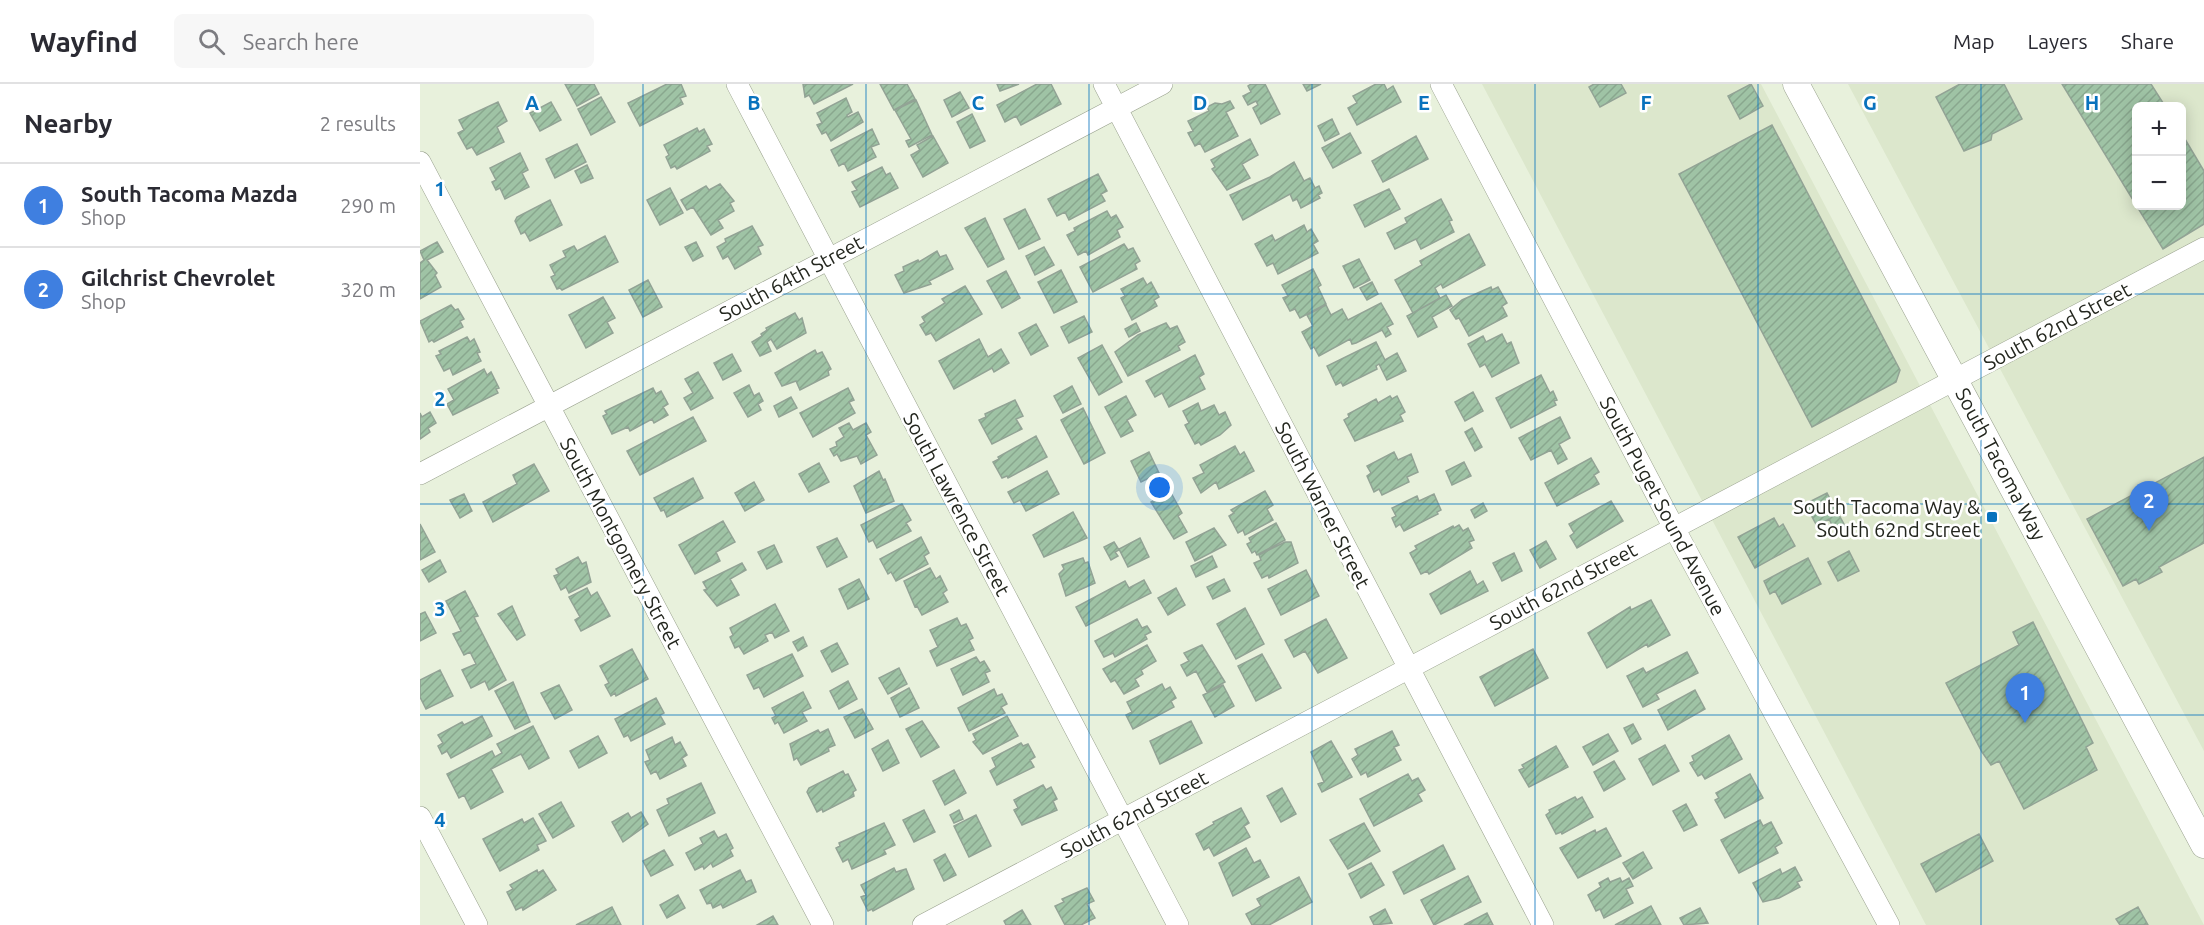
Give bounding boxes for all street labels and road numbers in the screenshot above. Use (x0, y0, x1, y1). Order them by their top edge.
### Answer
street label: South 64th Street (715, 230, 867, 326)
street label: South 62nd Street (1979, 277, 2135, 375)
street label: South Tacoma Way (1951, 384, 2051, 544)
street label: South Puget Sound Avenue (1595, 393, 1731, 619)
street label: South Lawrence Street (899, 408, 1015, 600)
street label: South Warner Street (1271, 418, 1375, 592)
street label: South Montgomery Street (556, 434, 686, 652)
street label: South 62nd Street (1485, 537, 1641, 635)
street label: South 62nd Street (1056, 765, 1212, 863)

